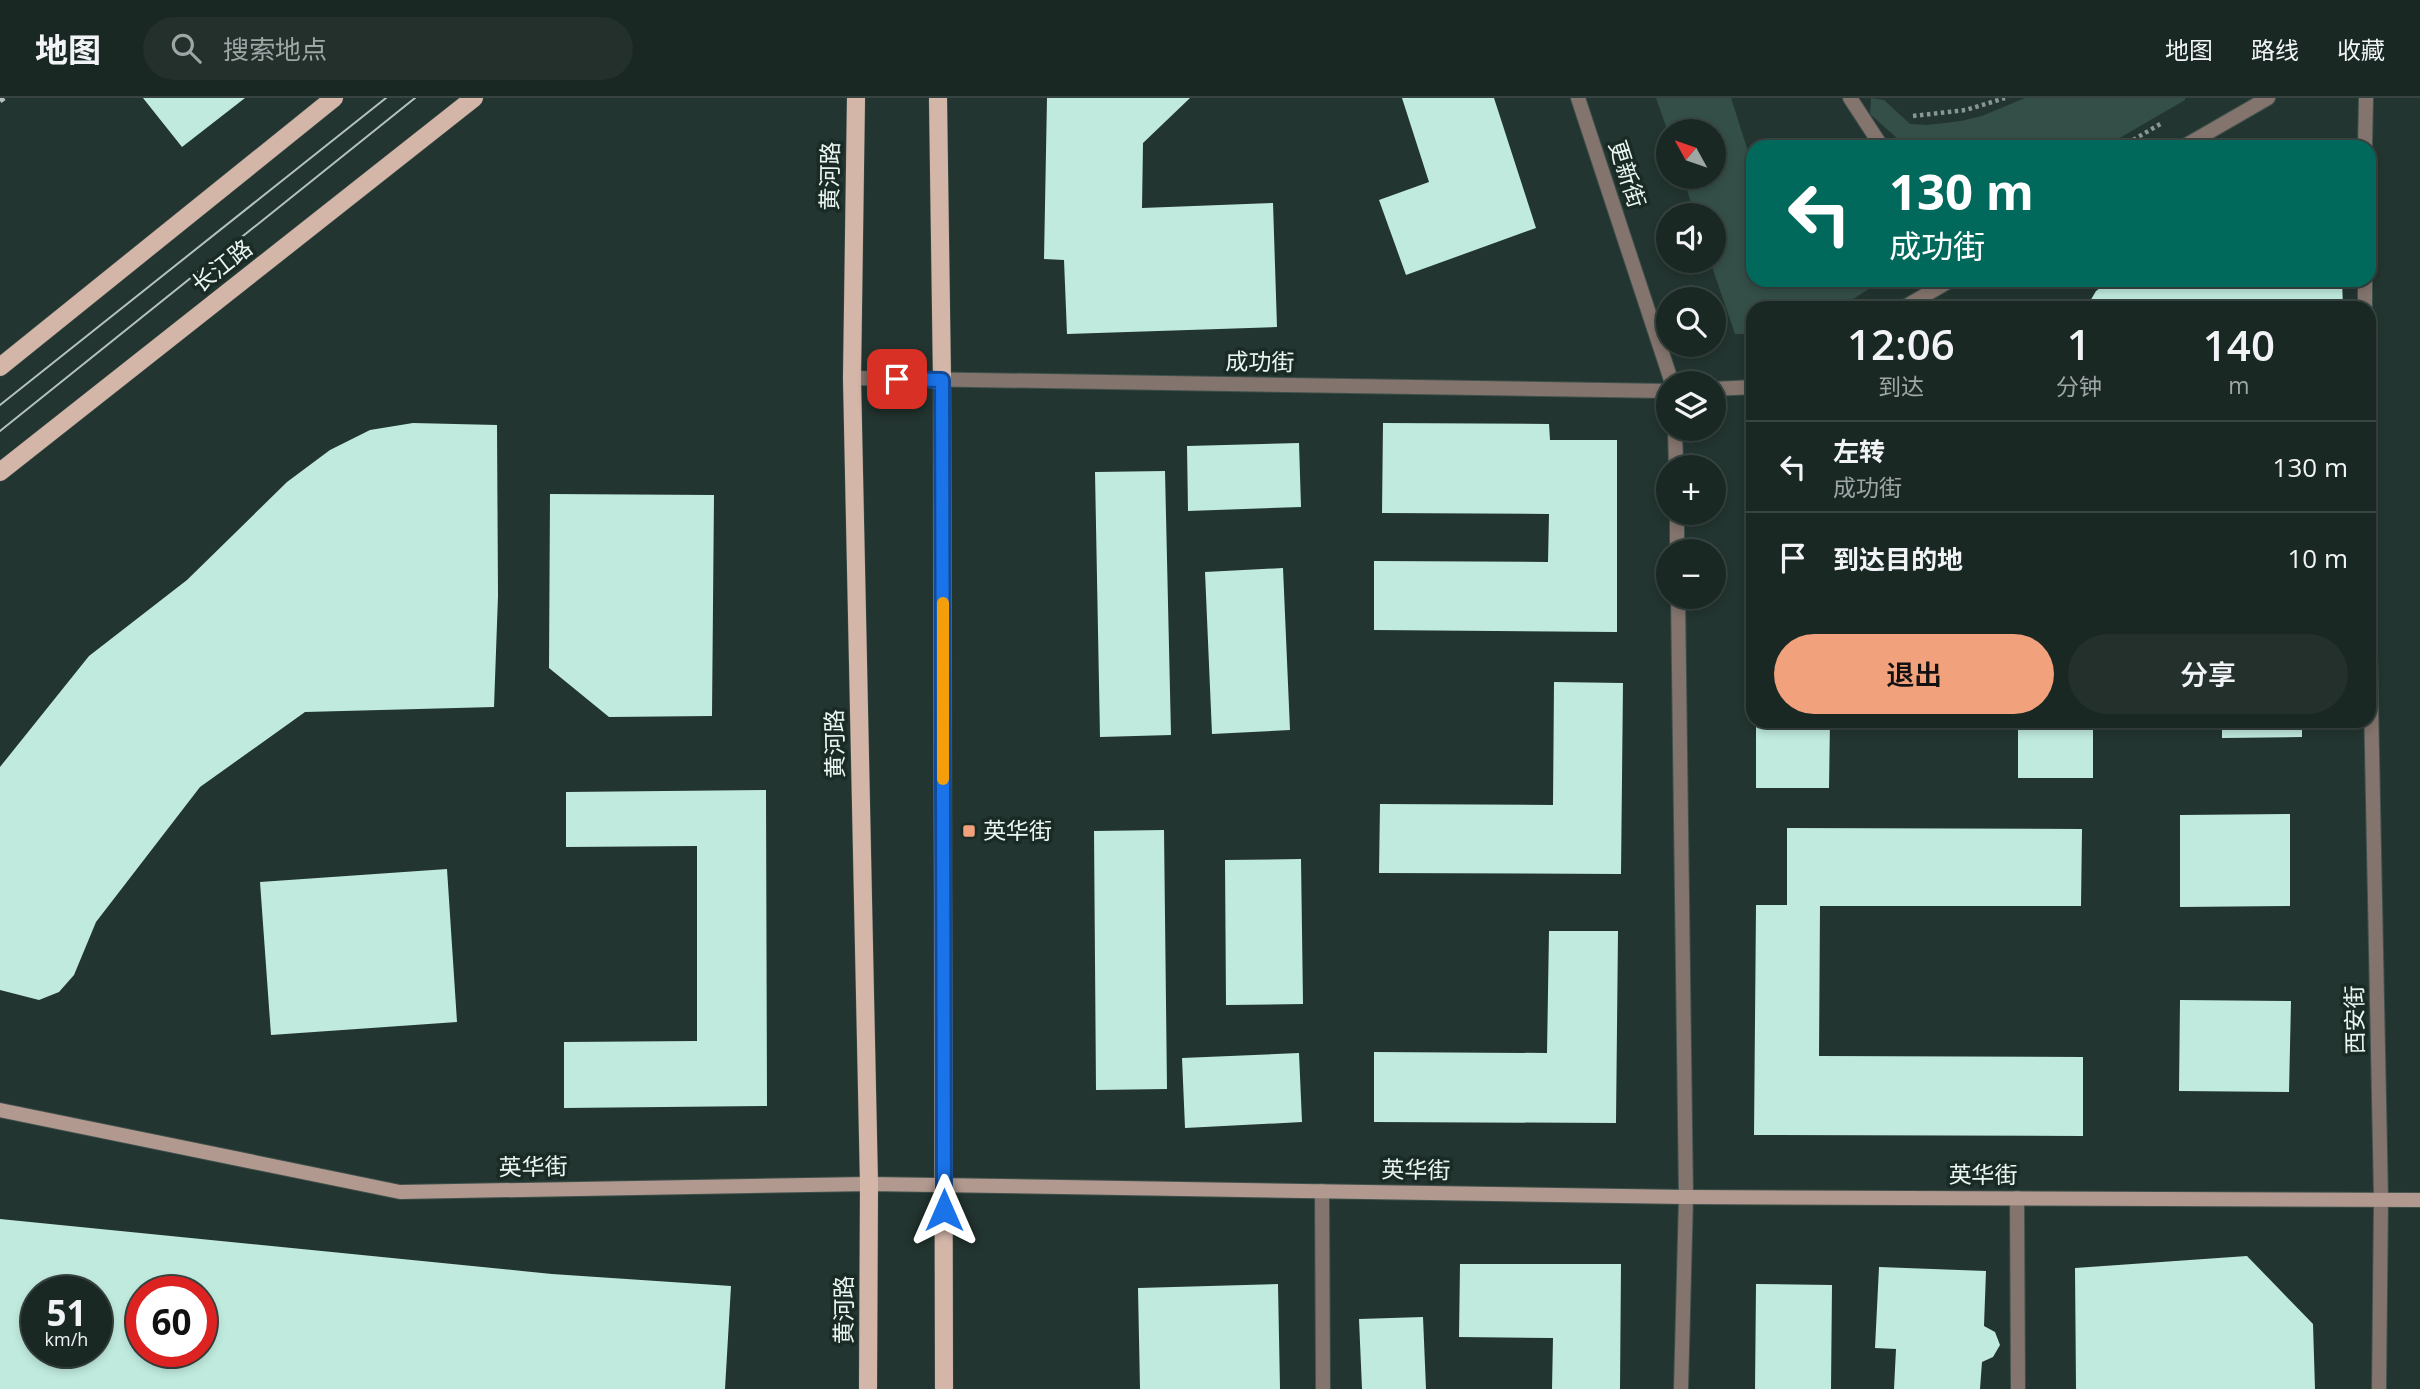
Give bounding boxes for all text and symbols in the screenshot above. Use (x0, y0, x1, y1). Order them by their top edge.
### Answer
search box (143, 17, 633, 80)
text: 地图 (35, 27, 101, 72)
icon: search (167, 29, 205, 67)
text: 搜索地点 (223, 31, 327, 67)
text: 地图 (2165, 33, 2213, 66)
text: 路线 (2251, 33, 2299, 66)
text: 收藏 (2337, 33, 2385, 66)
north arrow (1656, 119, 1726, 189)
map controls (1656, 119, 1726, 609)
street label: 更新街 (1602, 136, 1654, 211)
street label: 黄河路 (812, 141, 846, 211)
text: 130 m (1889, 158, 2034, 224)
icon: left (1774, 168, 1865, 259)
button: sound (1656, 203, 1726, 273)
text: 成功街 (1889, 224, 1985, 267)
street label: 长江路 (184, 231, 258, 299)
button: search (1656, 287, 1726, 357)
text: 12:06 (1847, 315, 1955, 372)
text: 1 (2067, 315, 2091, 372)
text: 140 (2203, 316, 2275, 373)
street label: 成功街 (1225, 344, 1295, 378)
pin (867, 349, 927, 409)
icon: arrive (878, 360, 916, 398)
text: m (2228, 369, 2250, 401)
text: 到达 (1878, 370, 1924, 402)
text: 分钟 (2056, 370, 2102, 402)
button: layers (1656, 371, 1726, 441)
text: 左转 (1833, 433, 1885, 469)
icon: left (1774, 448, 1812, 486)
text: 130 m (2273, 449, 2348, 485)
button: + (1656, 455, 1726, 525)
text: 成功街 (1833, 471, 1902, 503)
button: − (1656, 539, 1726, 609)
icon: arrive (1774, 539, 1812, 577)
text: 10 m (2287, 540, 2348, 576)
text: 到达目的地 (1833, 541, 1963, 577)
button: 退出 (1774, 634, 2054, 714)
button: 分享 (2068, 634, 2348, 714)
street label: 黄河路 (817, 709, 851, 779)
place label: 英华街 (983, 814, 1052, 846)
marker: 英华街 (961, 823, 977, 839)
street label: 西安街 (2337, 985, 2371, 1055)
street label: 英华街 (498, 1149, 568, 1183)
street label: 英华街 (1381, 1152, 1451, 1186)
street label: 英华街 (1949, 1158, 2018, 1190)
position arrow (907, 1173, 981, 1247)
speed limit sign: 60 (126, 1276, 217, 1367)
street label: 黄河路 (827, 1276, 859, 1345)
text: 51 (46, 1289, 87, 1336)
text: km/h (45, 1327, 88, 1351)

